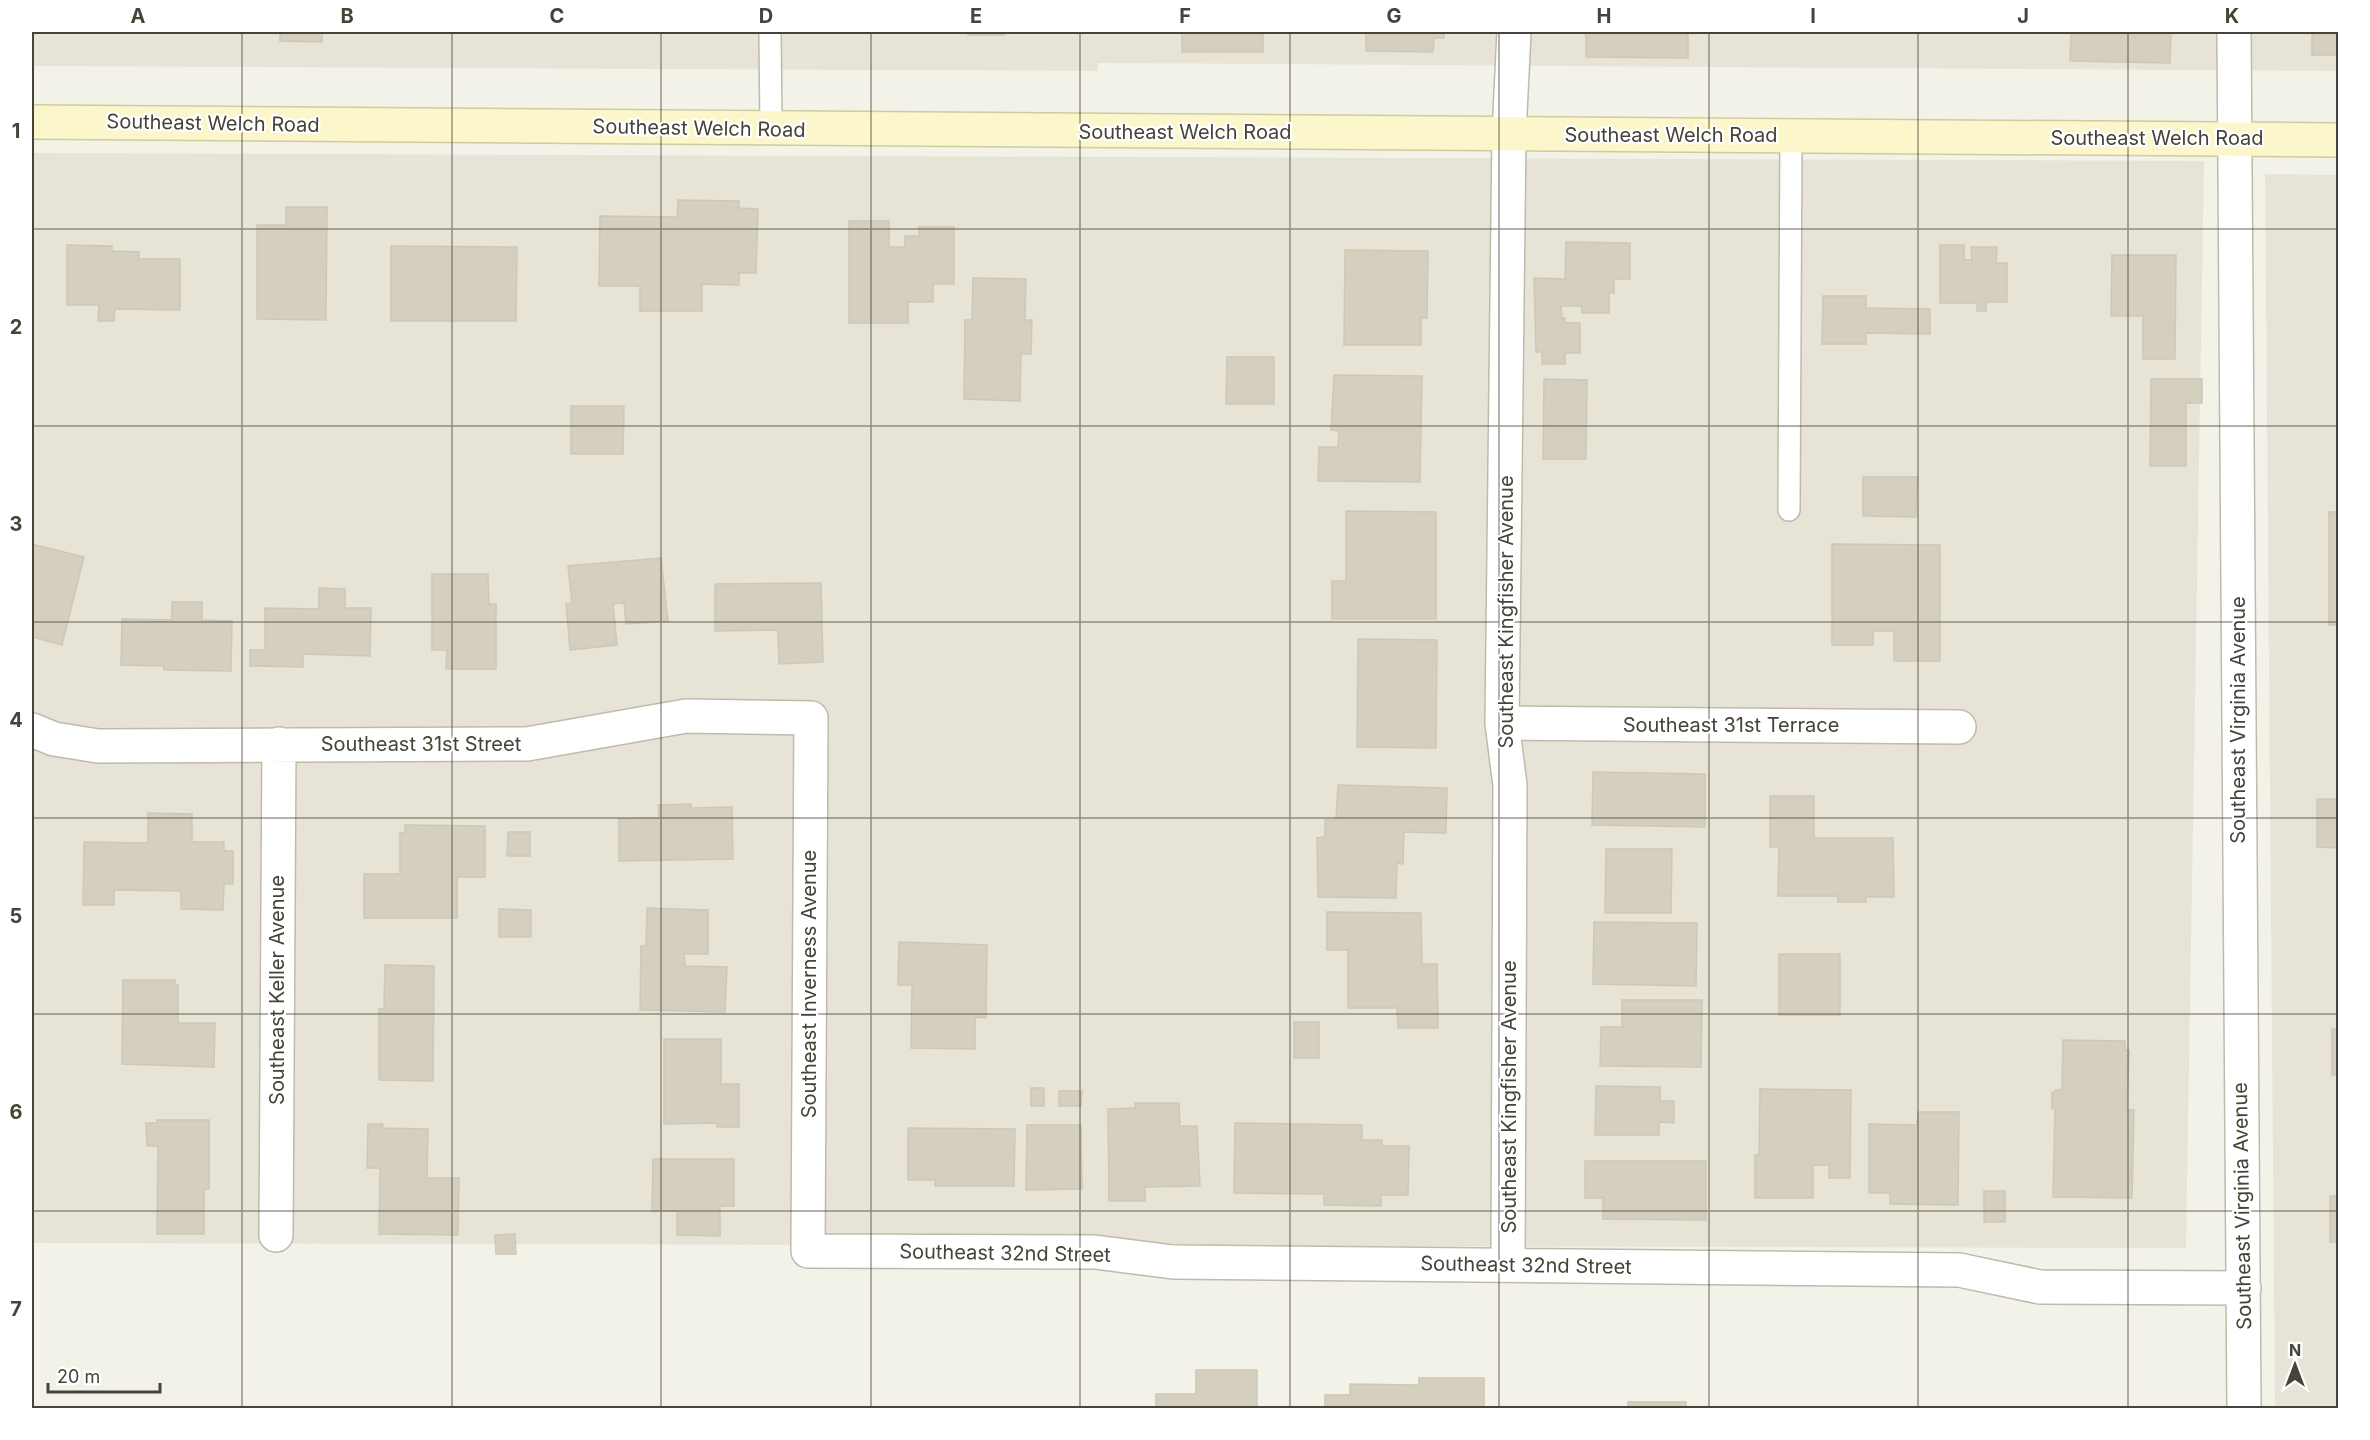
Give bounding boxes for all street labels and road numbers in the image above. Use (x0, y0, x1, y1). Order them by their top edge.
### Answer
street label: Southeast Welch Road (106, 109, 320, 137)
street label: Southeast Welch Road (592, 114, 806, 142)
street label: Southeast Welch Road (1078, 120, 1292, 144)
street label: Southeast Welch Road (1564, 123, 1778, 147)
street label: Southeast Welch Road (2050, 126, 2264, 150)
street label: Southeast Kingfisher Avenue (1494, 475, 1518, 749)
street label: Southeast Virginia Avenue (2226, 596, 2250, 844)
street label: Southeast 31st Terrace (1623, 713, 1839, 737)
street label: Southeast 31st Street (321, 732, 522, 756)
street label: Southeast Inverness Avenue (797, 850, 821, 1118)
street label: Southeast Keller Avenue (265, 875, 289, 1105)
street label: Southeast Kingfisher Avenue (1497, 960, 1521, 1234)
street label: Southeast Virginia Avenue (2228, 1082, 2256, 1330)
street label: Southeast 32nd Street (899, 1239, 1111, 1267)
street label: Southeast 32nd Street (1420, 1251, 1632, 1279)

